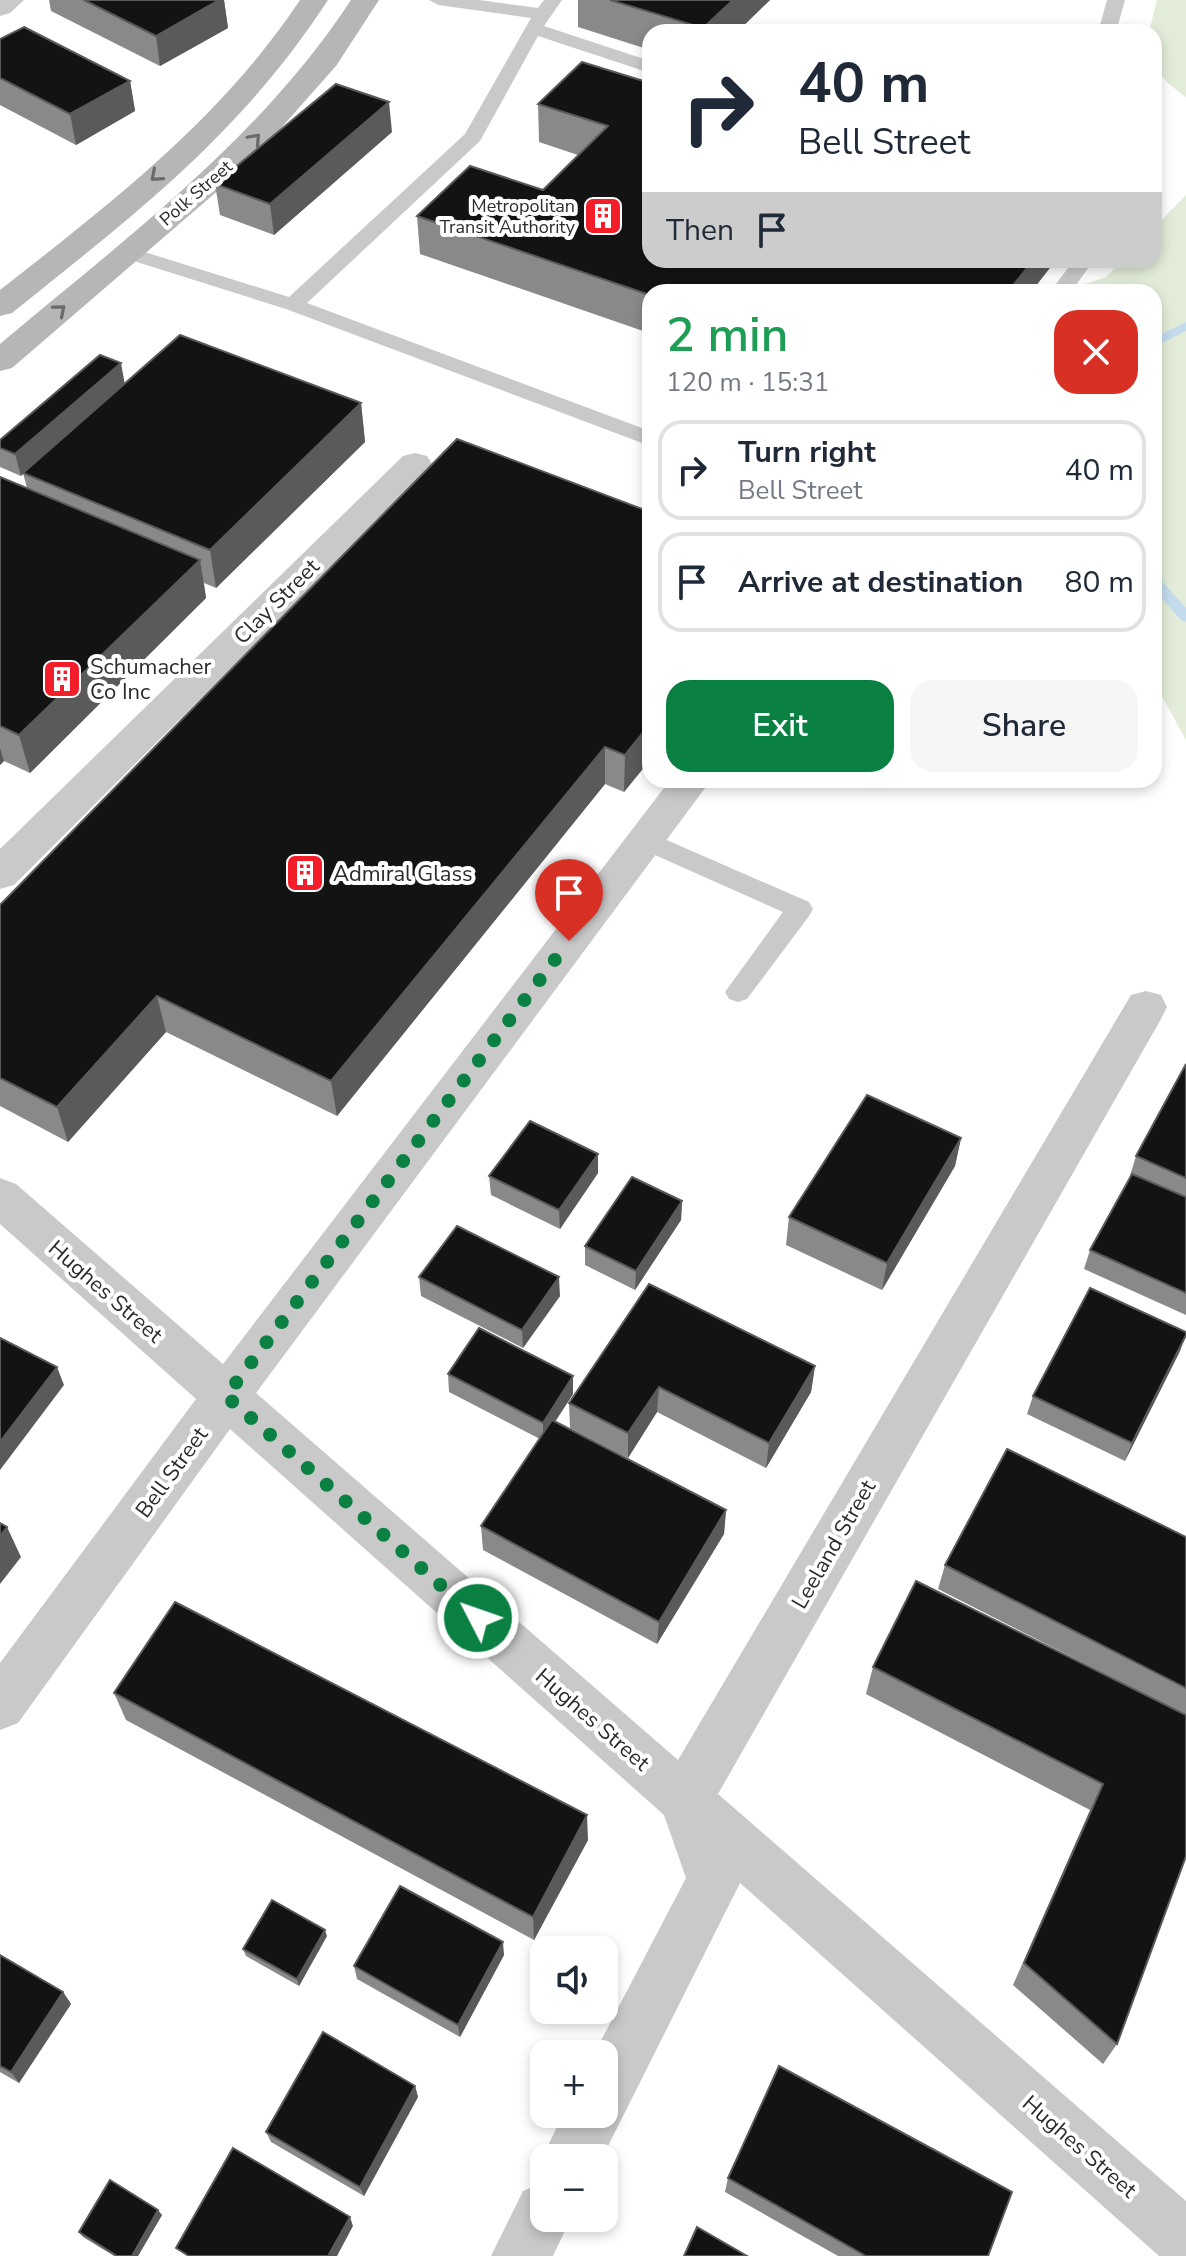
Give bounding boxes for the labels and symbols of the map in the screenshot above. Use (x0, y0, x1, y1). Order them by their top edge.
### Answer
one-way arrow (245, 133, 259, 148)
street label: Polk Street (155, 154, 238, 231)
one-way arrow (151, 167, 166, 181)
place label: Metropolitan Transit Authority (440, 194, 576, 239)
building icon: Metropolitan Transit Authority (582, 195, 624, 237)
one-way arrow (50, 305, 65, 320)
street label: Clay Street (227, 552, 326, 651)
place label: Schumacher Co Inc (90, 652, 211, 707)
building icon: Schumacher Co Inc (41, 658, 83, 700)
building icon: Admiral Glass (284, 852, 326, 894)
place label: Admiral Glass (333, 859, 473, 889)
pin (535, 859, 603, 941)
street label: Hughes Street (42, 1234, 169, 1350)
street label: Bell Street (129, 1421, 215, 1524)
street label: Leeland Street (785, 1474, 883, 1615)
position arrow (436, 1576, 520, 1660)
street label: Hughes Street (529, 1662, 656, 1778)
street label: Hughes Street (1016, 2089, 1143, 2205)

